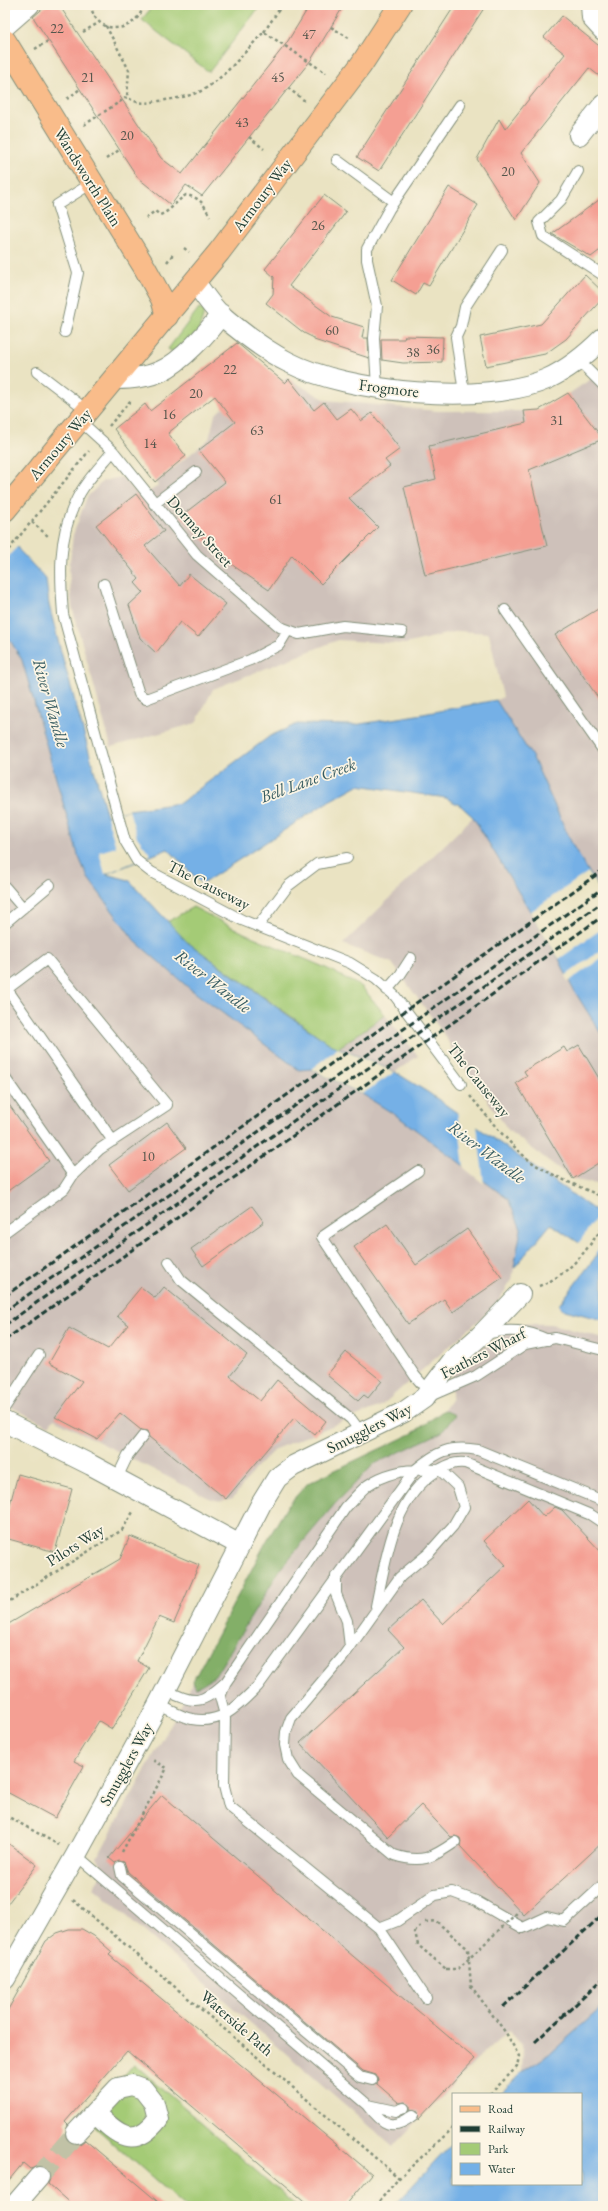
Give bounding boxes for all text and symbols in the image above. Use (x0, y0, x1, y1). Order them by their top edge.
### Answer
house number: 22 (50, 19, 64, 37)
house number: 47 (302, 25, 316, 43)
house number: 21 (81, 68, 95, 86)
house number: 45 (271, 68, 285, 86)
house number: 43 (235, 113, 249, 131)
street label: Wandsworth Plain (49, 124, 127, 231)
house number: 20 (120, 126, 134, 144)
street label: Armoury Way (227, 153, 297, 237)
house number: 20 (501, 162, 515, 180)
house number: 26 (311, 216, 325, 234)
house number: 60 (325, 321, 339, 339)
house number: 36 (426, 340, 440, 358)
house number: 38 (406, 343, 420, 361)
house number: 22 (223, 360, 237, 378)
street label: Frogmore (358, 374, 420, 402)
house number: 20 (189, 384, 203, 402)
street label: Armoury Way (23, 403, 97, 485)
house number: 16 (162, 405, 176, 423)
house number: 31 (550, 411, 564, 429)
house number: 63 (250, 421, 264, 439)
house number: 14 (143, 434, 157, 452)
house number: 61 (269, 490, 283, 508)
street label: Dormay Street (162, 491, 238, 571)
water label: River Wandle (28, 656, 74, 750)
water label: Bell Lane Creek (256, 752, 359, 808)
street label: The Causeway (164, 855, 255, 915)
water label: River Wandle (170, 944, 256, 1018)
street label: The Causeway (443, 1038, 516, 1122)
water label: River Wandle (444, 1116, 530, 1188)
house number: 10 (141, 1147, 155, 1165)
street label: Feathers Wharf (437, 1322, 531, 1384)
street label: Smugglers Way (323, 1397, 416, 1458)
street label: Pilots Way (42, 1519, 109, 1571)
street label: Smugglers Way (94, 1718, 158, 1809)
street label: Waterside Path (196, 1985, 278, 2061)
legend (452, 2093, 582, 2185)
text: Road (488, 2101, 514, 2117)
text: Railway (488, 2121, 526, 2137)
text: Park (488, 2141, 509, 2157)
text: Water (488, 2161, 515, 2177)

